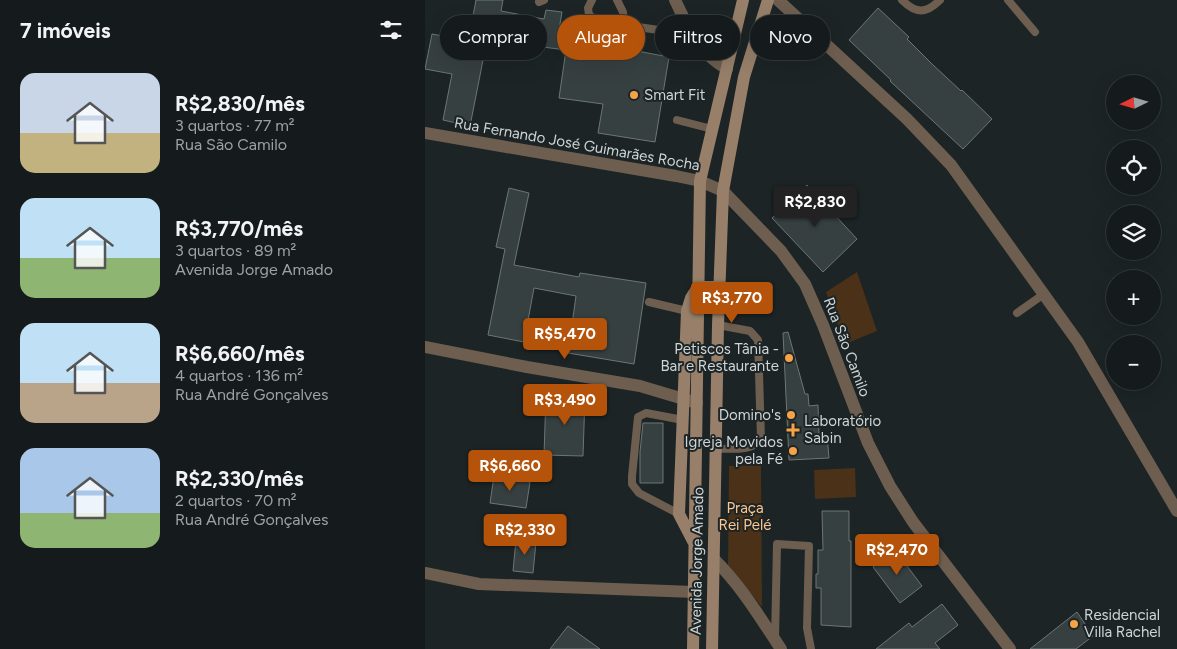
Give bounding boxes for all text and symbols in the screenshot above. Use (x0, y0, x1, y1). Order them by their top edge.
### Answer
chip: Comprar (440, 15, 547, 60)
chip: Alugar (557, 15, 645, 60)
chip: Filtros (655, 15, 740, 60)
chip: Novo (750, 15, 830, 60)
icon: filters (377, 16, 405, 44)
text: 7 imóveis (20, 18, 111, 43)
north arrow (1106, 75, 1161, 130)
map controls (1106, 75, 1161, 390)
place label: Smart Fit (644, 86, 706, 104)
marker: Smart Fit (628, 89, 640, 101)
text: R$2,830/mês (175, 91, 305, 116)
icon: home (60, 93, 120, 153)
street label: Rua Fernando José Guimarães Rocha (453, 114, 701, 174)
text: 3 quartos · 77 m² (175, 116, 295, 135)
text: Rua São Camilo (175, 135, 287, 154)
button: locate (1106, 140, 1161, 195)
pin: R$2,830 (769, 186, 861, 228)
text: R$2,830 (784, 192, 846, 211)
button: layers (1106, 205, 1161, 260)
text: R$3,770/mês (175, 216, 303, 241)
icon: home (60, 218, 120, 278)
text: 3 quartos · 89 m² (175, 241, 296, 260)
text: Avenida Jorge Amado (175, 260, 333, 279)
button: + (1106, 270, 1161, 325)
pin: R$3,770 (686, 282, 778, 324)
text: R$3,770 (702, 288, 762, 307)
street label: Rua São Camilo (820, 295, 874, 400)
pin: R$5,470 (519, 318, 611, 360)
text: R$5,470 (534, 324, 596, 343)
button: − (1106, 335, 1161, 390)
place label: Petiscos Tânia - Bar e Restaurante (660, 340, 779, 375)
text: R$6,660/mês (175, 341, 305, 366)
icon: home (60, 343, 120, 403)
marker: Petiscos Tânia - Bar e Restaurante (783, 352, 795, 364)
text: 4 quartos · 136 m² (175, 366, 303, 385)
pin: R$3,490 (519, 384, 611, 426)
text: Rua André Gonçalves (175, 385, 328, 404)
text: R$3,490 (534, 390, 596, 409)
place label: Domino's (719, 406, 781, 424)
marker: Domino's (785, 409, 797, 421)
place label: Laboratório Sabin (804, 412, 882, 447)
marker: Laboratório Sabin (786, 423, 800, 437)
place label: Igreja Movidos pela Fé (685, 433, 783, 468)
marker: Igreja Movidos pela Fé (787, 445, 799, 457)
pin: R$6,660 (464, 450, 556, 492)
text: R$6,660 (479, 456, 541, 475)
text: R$2,330/mês (175, 466, 304, 491)
icon: home (60, 468, 120, 528)
street label: Avenida Jorge Amado (687, 487, 707, 635)
text: 2 quartos · 70 m² (175, 491, 297, 510)
park label: Praça Rei Pelé (719, 499, 772, 534)
text: Rua André Gonçalves (175, 510, 328, 529)
pin: R$2,330 (479, 514, 571, 556)
text: R$2,330 (495, 520, 555, 539)
pin: R$2,470 (851, 534, 943, 576)
text: R$2,470 (866, 540, 928, 559)
place label: Residencial Villa Rachel (1084, 606, 1161, 641)
marker: Residencial Villa Rachel (1068, 618, 1080, 630)

